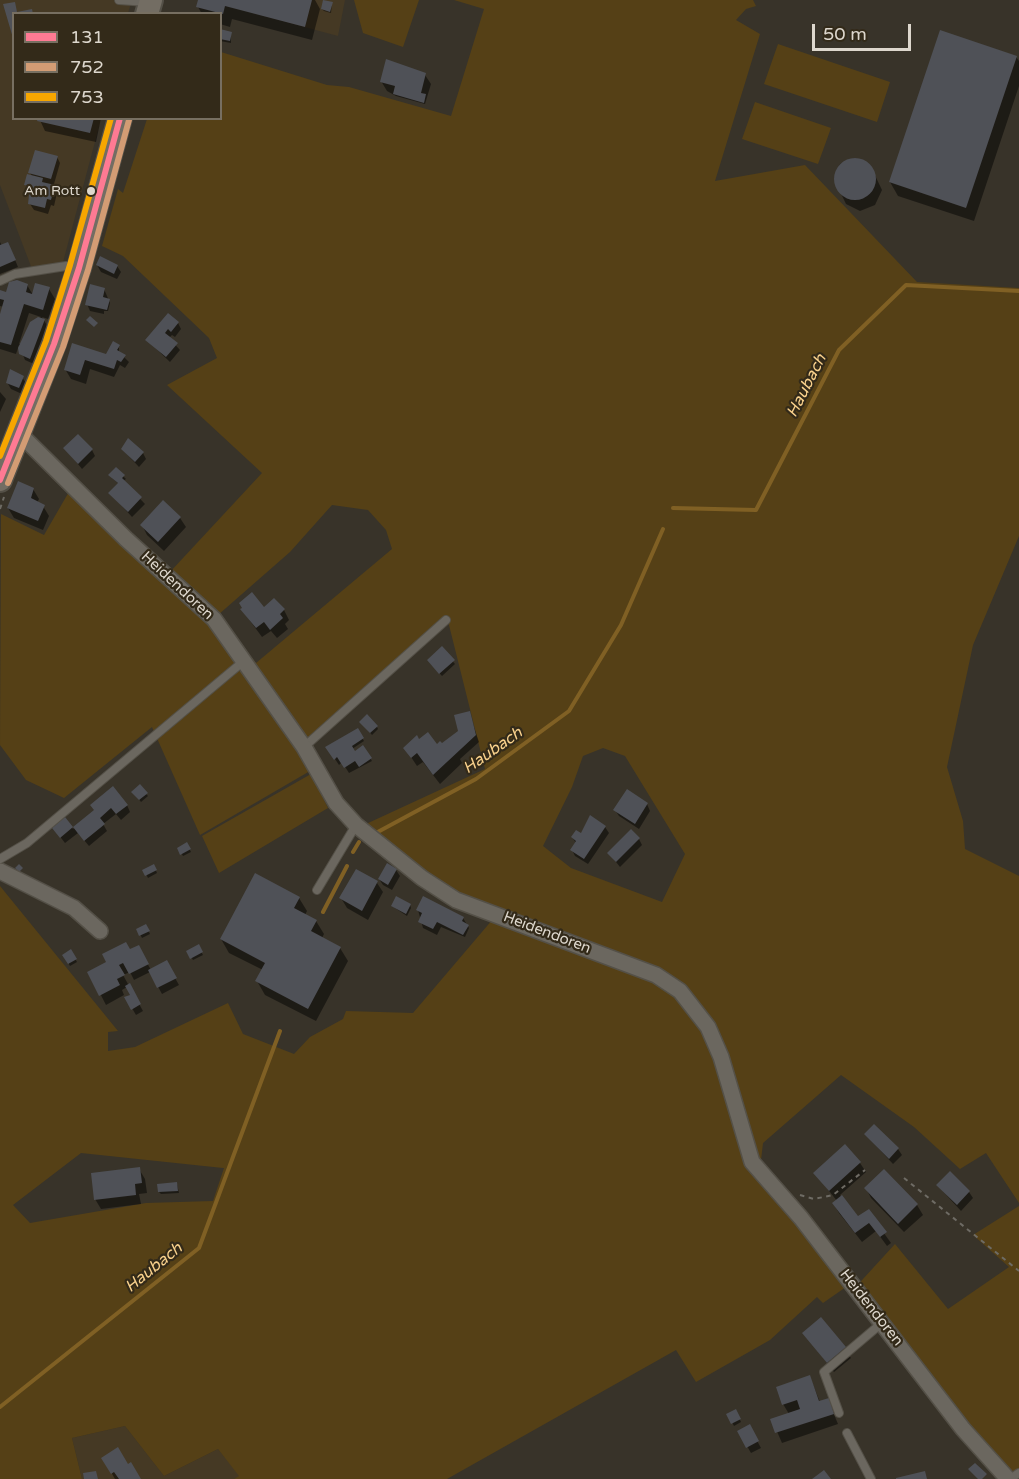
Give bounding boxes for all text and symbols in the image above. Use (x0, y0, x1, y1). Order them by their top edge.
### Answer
legend (12, 12, 222, 120)
scale bar (815, 12, 914, 50)
text: 50 m (823, 23, 867, 45)
text: 131 (70, 26, 104, 48)
text: 752 (70, 56, 104, 78)
text: 753 (70, 86, 104, 108)
place label: Am Rott (24, 183, 80, 199)
marker: Am Rott (85, 185, 97, 197)
water label: Haubach (783, 351, 831, 421)
street label: Heidendoren (137, 548, 217, 624)
water label: Haubach (460, 724, 526, 778)
street label: Heidendoren (501, 908, 593, 958)
water label: Haubach (121, 1239, 187, 1297)
street label: Heidendoren (836, 1266, 906, 1350)

